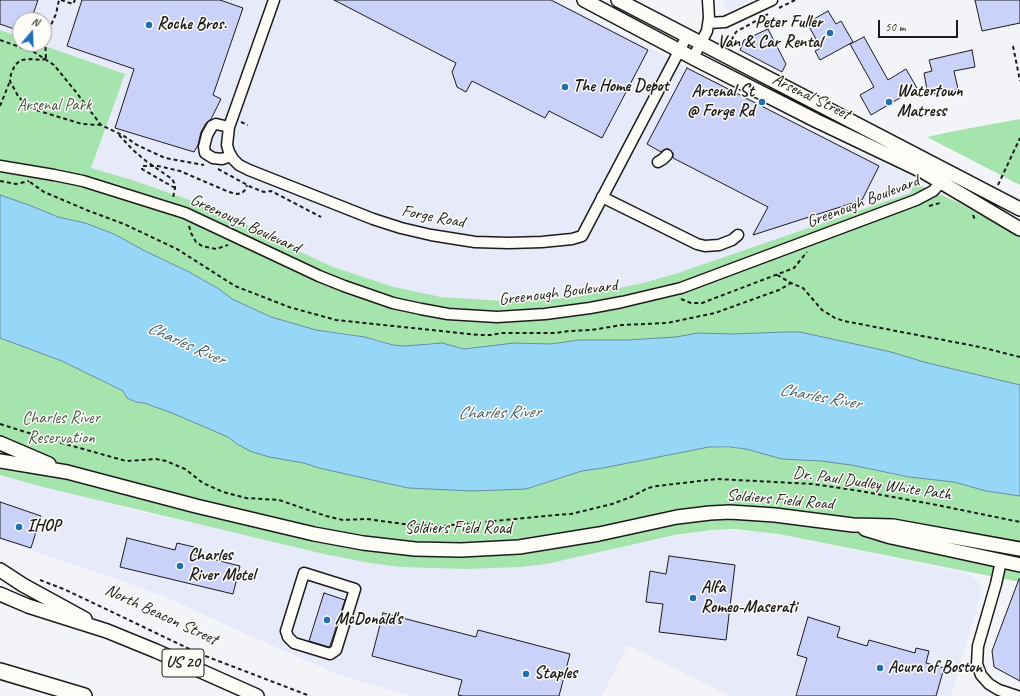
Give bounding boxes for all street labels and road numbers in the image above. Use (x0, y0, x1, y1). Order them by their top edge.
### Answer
street label: Arsenal Street (769, 69, 853, 125)
street label: Greenough Boulevard (804, 171, 922, 233)
street label: Greenough Boulevard (187, 190, 303, 258)
street label: Forge Road (400, 201, 466, 233)
street label: Greenough Boulevard (498, 276, 618, 310)
street label: Dr. Paul Dudley White Path (792, 463, 952, 505)
street label: Soldiers Field Road (726, 485, 834, 515)
street label: Soldiers Field Road (404, 519, 512, 539)
street label: North Beacon Street (102, 580, 220, 650)
road number: US 20 (162, 649, 204, 677)

